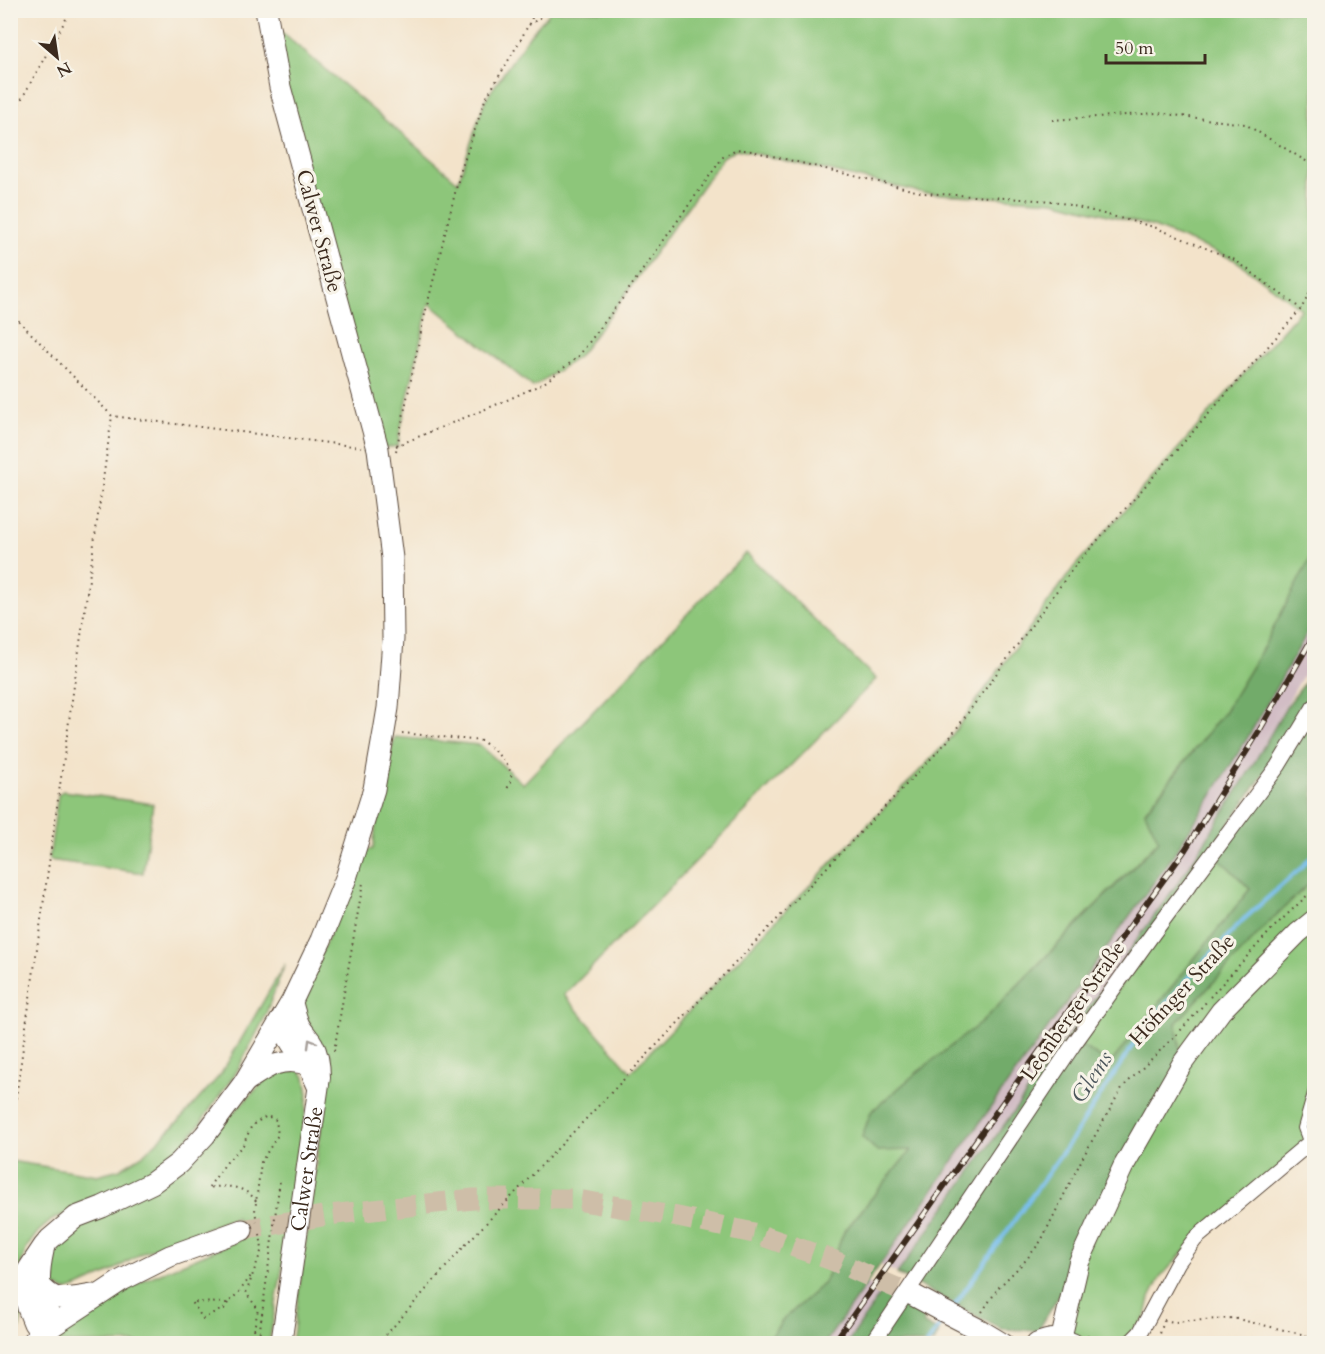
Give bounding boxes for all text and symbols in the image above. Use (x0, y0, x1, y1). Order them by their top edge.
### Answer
north arrow (27, 27, 87, 87)
scale bar (1106, 27, 1205, 65)
text: 50 m (1115, 36, 1154, 61)
text: N (52, 56, 75, 82)
street label: Calwer Straße (289, 166, 349, 296)
street label: Höfinger Straße (1123, 928, 1241, 1052)
street label: Leonberger Straße (1014, 935, 1132, 1087)
one-way arrow (307, 1039, 318, 1049)
water label: Glems (1064, 1045, 1120, 1109)
street label: Calwer Straße (283, 1104, 330, 1233)

